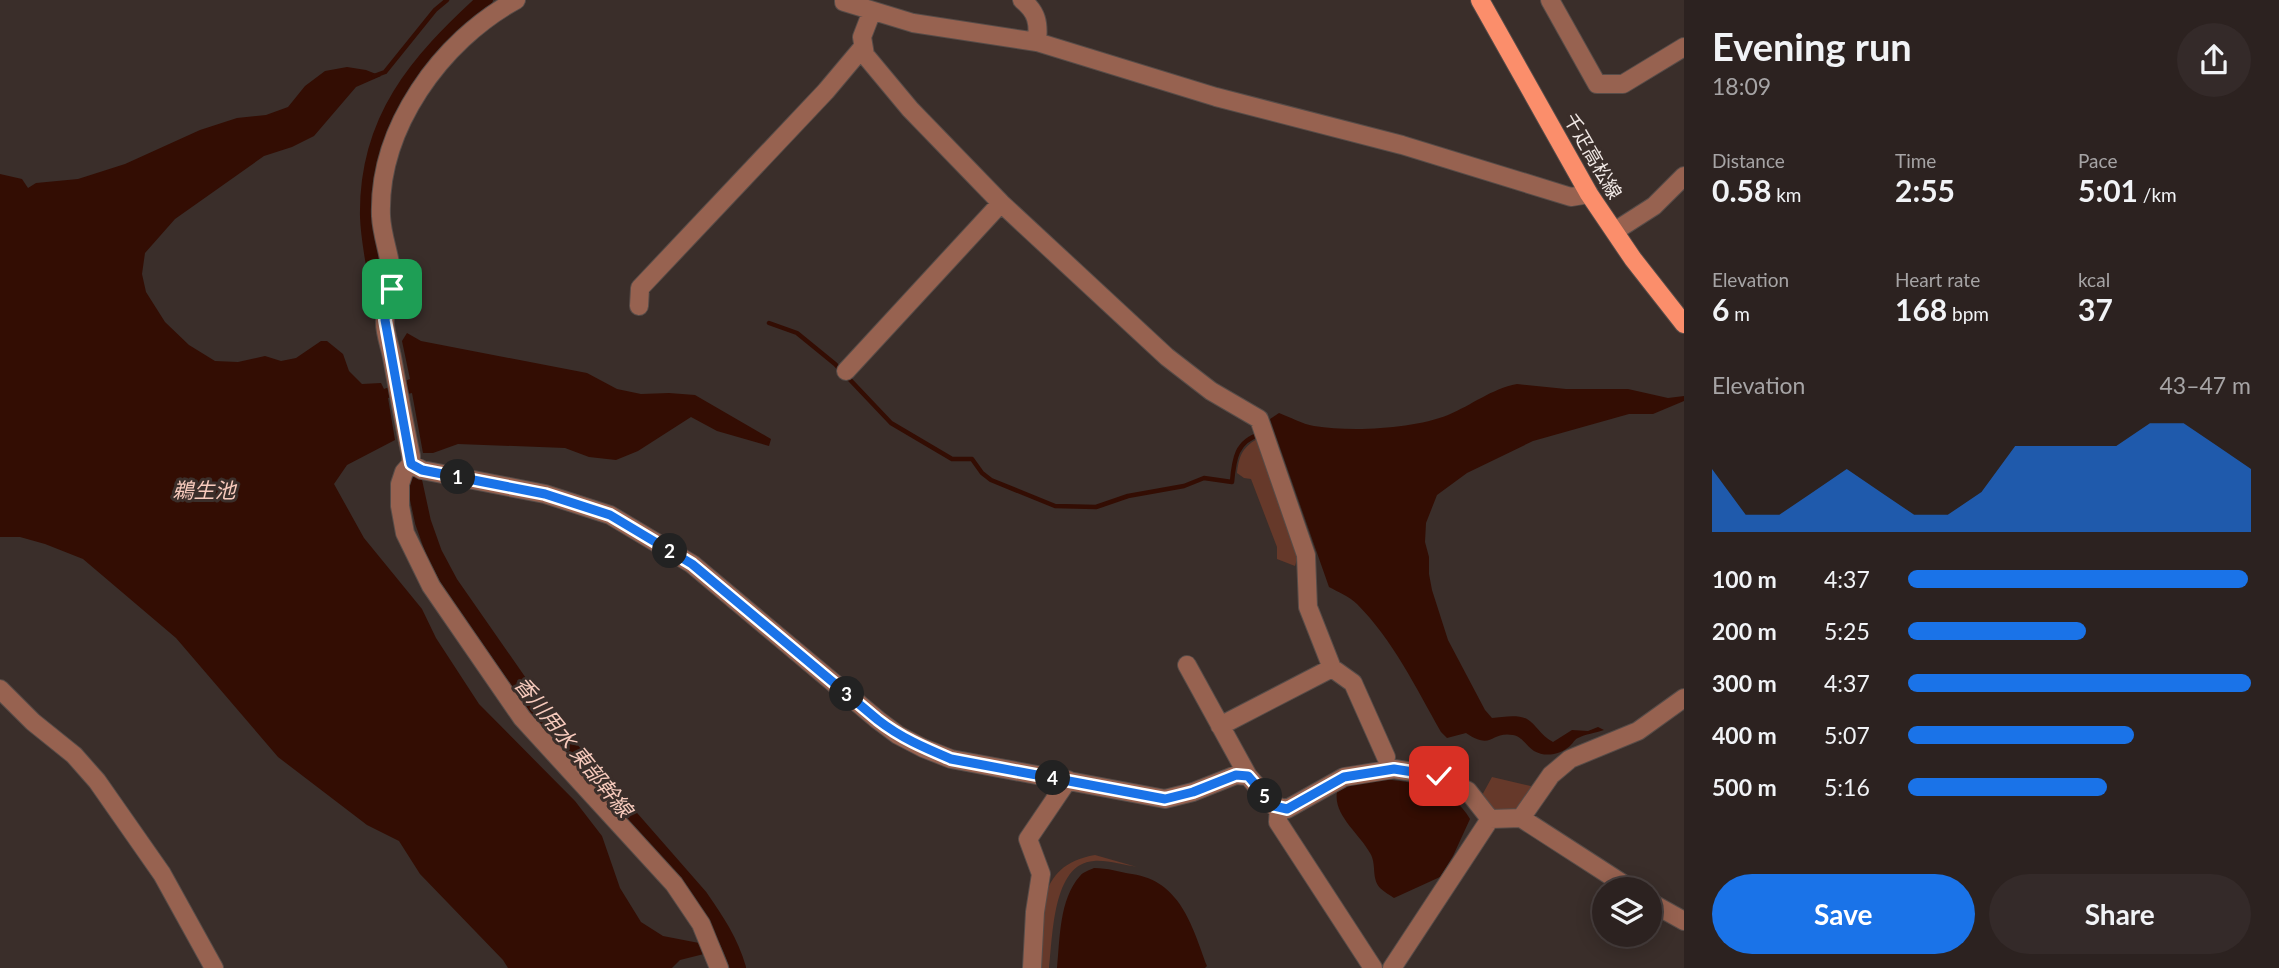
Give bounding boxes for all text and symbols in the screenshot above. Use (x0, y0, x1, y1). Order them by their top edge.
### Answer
text: Evening run (1712, 23, 1912, 69)
button: share (2177, 23, 2251, 97)
text: 18:09 (1712, 72, 1771, 100)
street label: 千疋高松線 (1560, 109, 1627, 203)
text: Distance (1712, 149, 1785, 172)
text: Time (1895, 149, 1936, 172)
text: Pace (2078, 149, 2117, 172)
text: 0.58 (1712, 172, 1771, 208)
text: 2:55 (1895, 172, 1955, 208)
text: 5:01 (2078, 172, 2138, 208)
text: km (1771, 183, 1801, 206)
text: /km (2138, 183, 2177, 206)
pin (362, 259, 422, 319)
text: Elevation (1712, 268, 1789, 291)
text: Heart rate (1895, 268, 1980, 291)
text: kcal (2078, 268, 2110, 291)
icon: arrive (373, 270, 411, 308)
text: 6 (1712, 291, 1729, 327)
text: 168 (1895, 291, 1947, 327)
text: 37 (2078, 291, 2113, 327)
text: m (1729, 302, 1750, 325)
text: bpm (1947, 302, 1989, 325)
text: Elevation (1712, 371, 1805, 399)
text: 43–47 m (2159, 371, 2251, 399)
pin: 1 (440, 460, 476, 494)
text: 1 (452, 465, 463, 488)
water label: 鵜生池 (173, 477, 237, 502)
pin: 2 (652, 534, 688, 568)
text: 2 (664, 539, 675, 562)
text: 100 m (1712, 565, 1777, 593)
text: 4:37 (1824, 565, 1870, 593)
text: 200 m (1712, 617, 1777, 645)
text: 5:25 (1824, 617, 1870, 645)
text: 300 m (1712, 669, 1777, 697)
text: 4:37 (1824, 669, 1870, 697)
water label: 香川用水 東部幹線 (510, 671, 640, 823)
pin: 3 (830, 676, 864, 712)
text: 3 (841, 682, 852, 705)
text: 400 m (1712, 721, 1777, 749)
text: 5:07 (1824, 721, 1870, 749)
pin (1409, 746, 1469, 806)
icon: check (1420, 757, 1458, 795)
pin: 4 (1036, 760, 1070, 796)
text: 4 (1047, 766, 1058, 789)
text: 500 m (1712, 773, 1777, 801)
text: 5:16 (1824, 773, 1870, 801)
pin: 5 (1248, 778, 1282, 814)
text: 5 (1259, 784, 1270, 807)
button: Save (1712, 874, 1975, 954)
button: Share (1989, 874, 2251, 954)
map controls (1592, 877, 1662, 947)
button: layers (1592, 877, 1662, 947)

